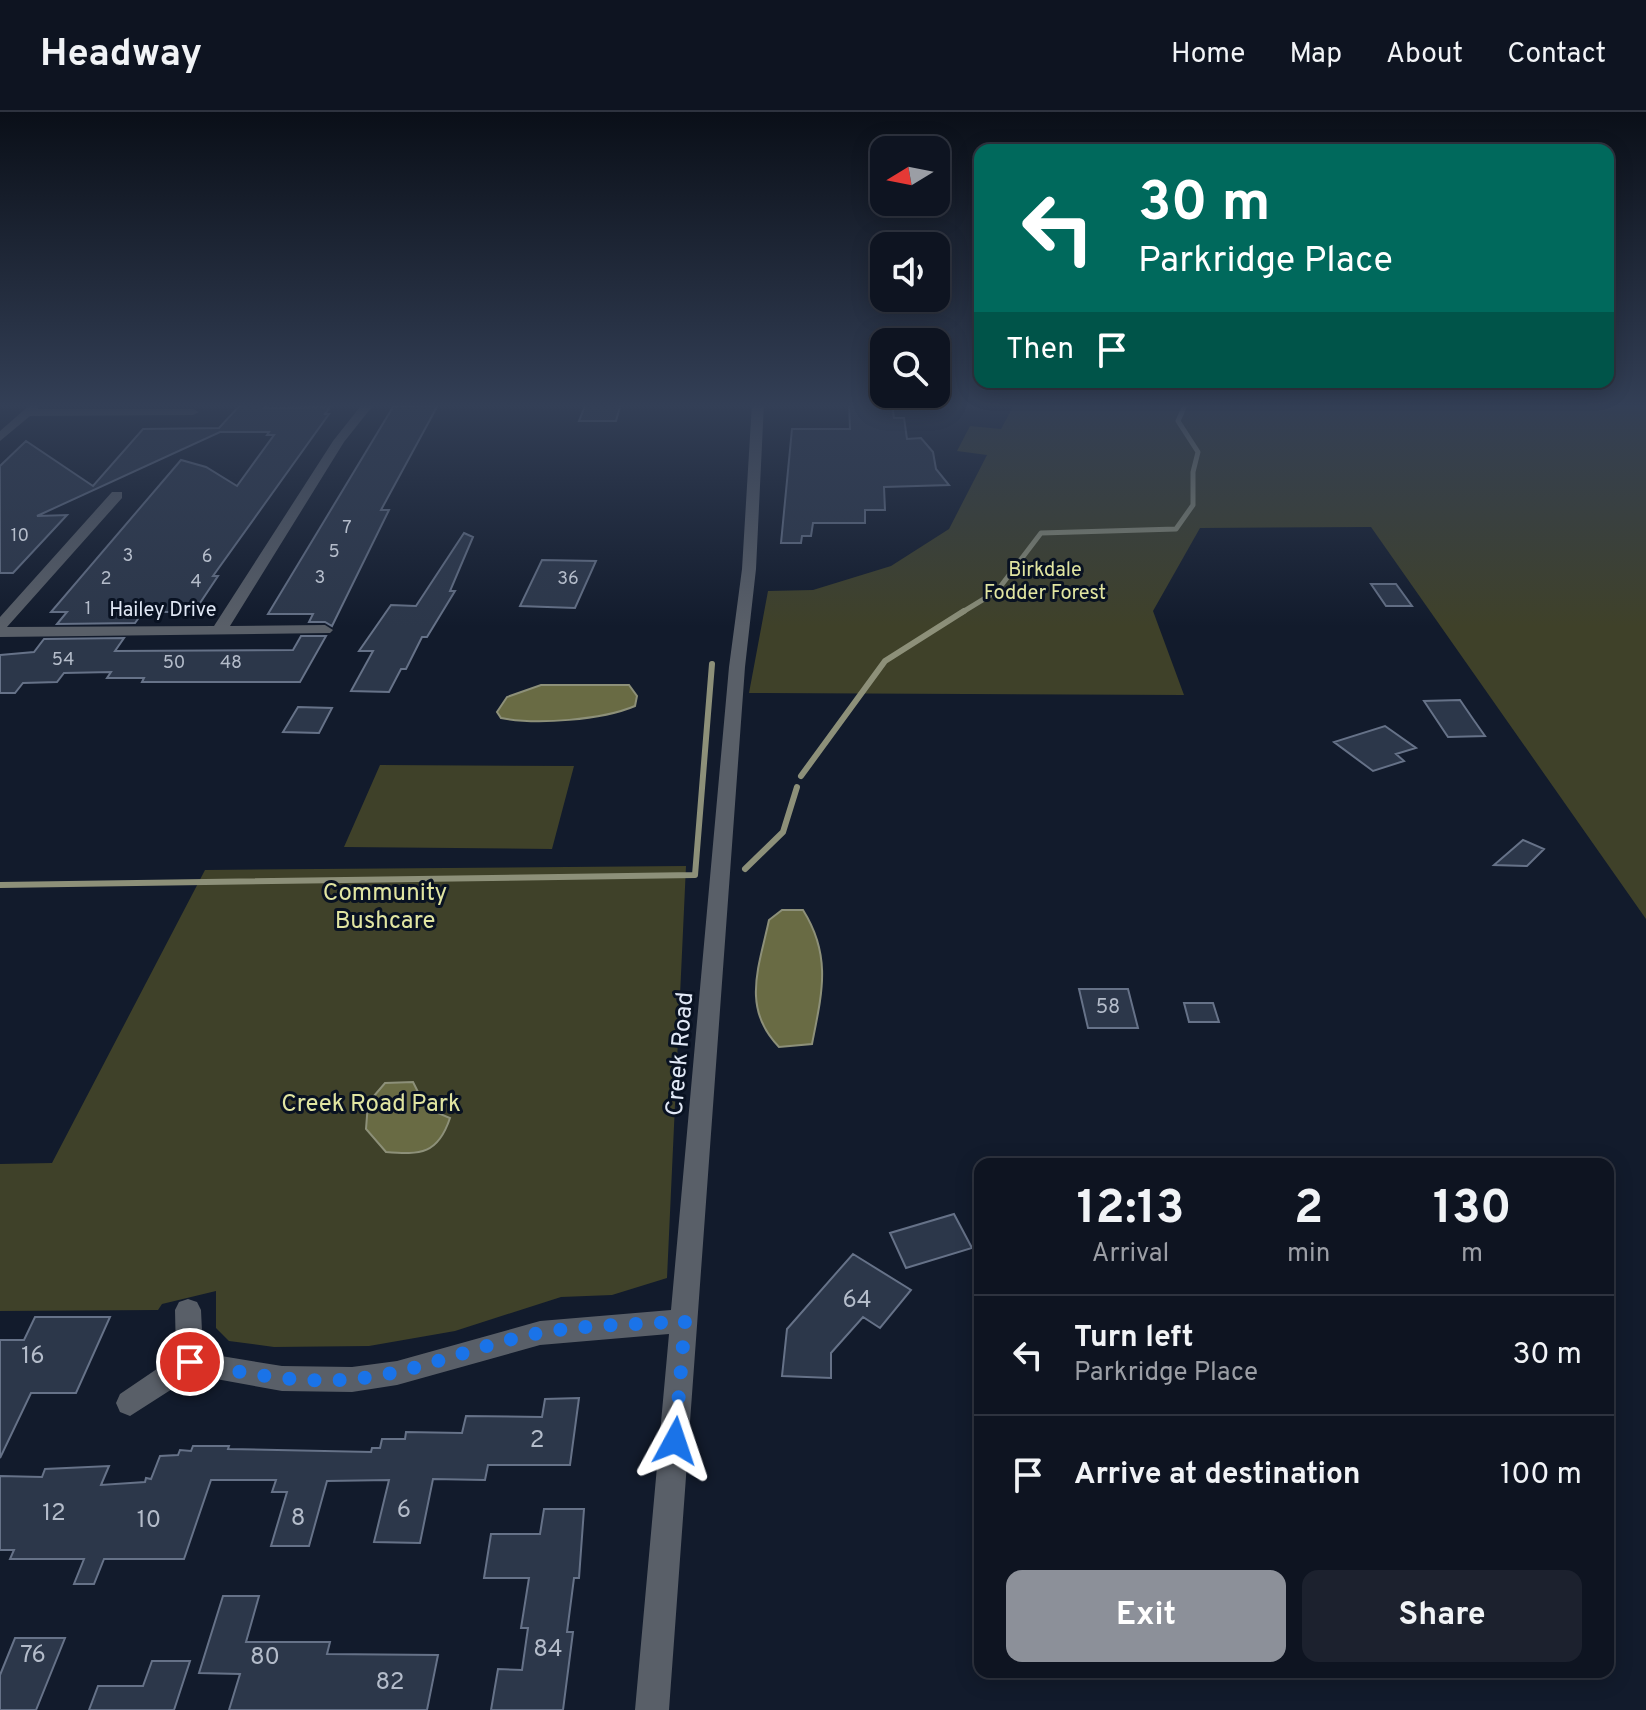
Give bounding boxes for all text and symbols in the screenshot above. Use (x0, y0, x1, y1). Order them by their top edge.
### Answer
text: Headway (40, 31, 202, 80)
text: Home (1171, 37, 1245, 73)
text: Map (1289, 37, 1342, 73)
text: About (1386, 37, 1463, 73)
text: Contact (1507, 37, 1606, 73)
north arrow (870, 136, 950, 216)
map controls (870, 136, 950, 408)
text: 30 m (1138, 170, 1271, 240)
icon: left (1006, 176, 1110, 280)
button: sound (870, 232, 950, 312)
text: Parkridge Place (1138, 239, 1393, 285)
button: search (870, 328, 950, 408)
icon: arrive (1090, 328, 1134, 372)
text: Then (1006, 332, 1074, 369)
house number: 7 (342, 517, 352, 540)
house number: 10 (11, 525, 29, 548)
house number: 5 (328, 541, 340, 564)
house number: 3 (123, 545, 133, 568)
house number: 6 (202, 546, 212, 569)
park label: Birkdale Fodder Forest (984, 558, 1106, 607)
house number: 3 (315, 567, 325, 590)
house number: 2 (100, 568, 112, 591)
house number: 36 (557, 568, 579, 591)
house number: 4 (190, 571, 202, 594)
house number: 1 (85, 598, 91, 621)
street label: Hailey Drive (109, 598, 217, 624)
house number: 54 (52, 649, 74, 672)
house number: 50 (163, 652, 185, 675)
house number: 48 (220, 652, 242, 675)
park label: Community Bushcare (323, 879, 447, 937)
street label: Creek Road (661, 991, 701, 1117)
house number: 58 (1096, 995, 1120, 1021)
park label: Creek Road Park (281, 1090, 461, 1120)
text: 12:13 (1076, 1180, 1185, 1240)
text: 2 (1294, 1180, 1323, 1240)
text: 130 (1433, 1180, 1512, 1240)
text: Arrival (1092, 1238, 1169, 1271)
text: min (1287, 1238, 1330, 1271)
text: m (1461, 1238, 1483, 1271)
house number: 64 (842, 1286, 872, 1316)
text: Turn left (1074, 1320, 1194, 1357)
pin (156, 1328, 224, 1396)
icon: left (1006, 1333, 1050, 1377)
text: 30 m (1513, 1337, 1582, 1374)
icon: arrive (168, 1340, 212, 1384)
house number: 16 (21, 1342, 45, 1372)
text: Parkridge Place (1074, 1357, 1258, 1390)
position arrow (633, 1399, 717, 1483)
house number: 2 (530, 1426, 544, 1456)
icon: arrive (1006, 1453, 1050, 1497)
text: Arrive at destination (1074, 1457, 1360, 1494)
text: 100 m (1500, 1457, 1582, 1494)
house number: 6 (397, 1496, 411, 1526)
house number: 12 (42, 1499, 66, 1529)
house number: 8 (291, 1504, 305, 1534)
house number: 10 (137, 1506, 161, 1536)
button: Exit (1006, 1570, 1286, 1662)
button: Share (1302, 1570, 1582, 1662)
house number: 84 (533, 1635, 563, 1665)
house number: 76 (20, 1641, 46, 1671)
house number: 80 (250, 1643, 280, 1673)
house number: 82 (376, 1668, 404, 1698)

